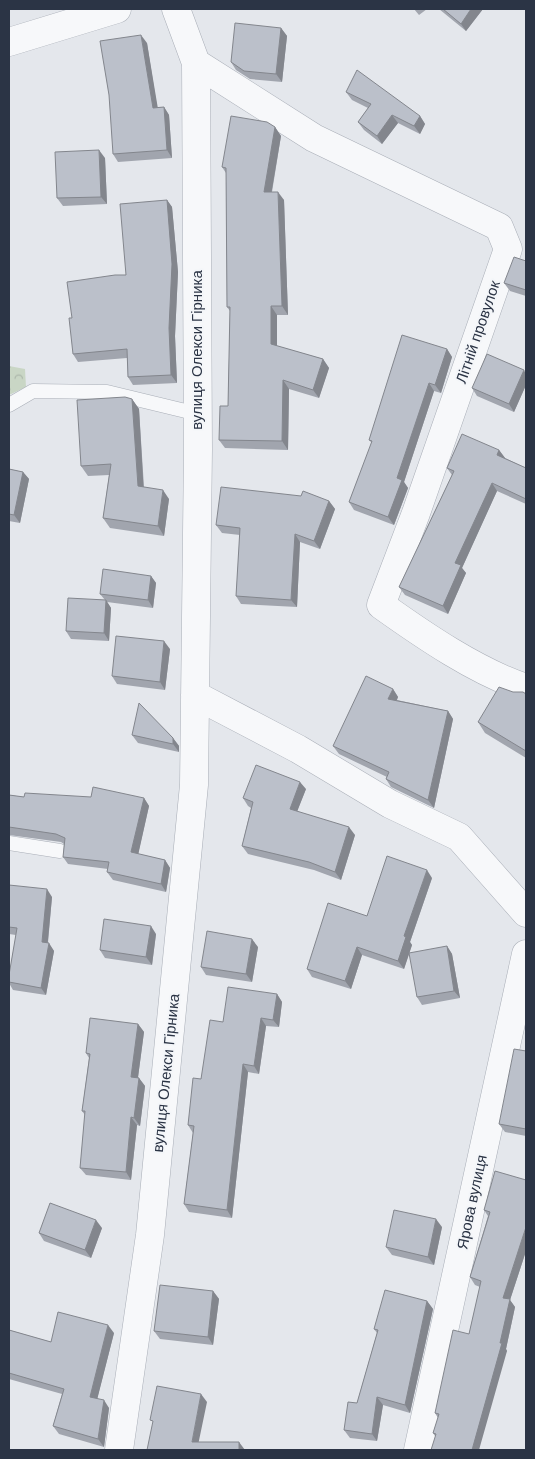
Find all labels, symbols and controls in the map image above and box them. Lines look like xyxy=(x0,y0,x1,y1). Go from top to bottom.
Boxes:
street label: вулиця Олекси Гірника xyxy=(187,270,207,430)
street label: Літній провулок xyxy=(451,278,505,386)
street label: вулиця Олекси Гірника xyxy=(148,992,184,1153)
street label: Ярова вулиця xyxy=(452,1153,492,1251)

